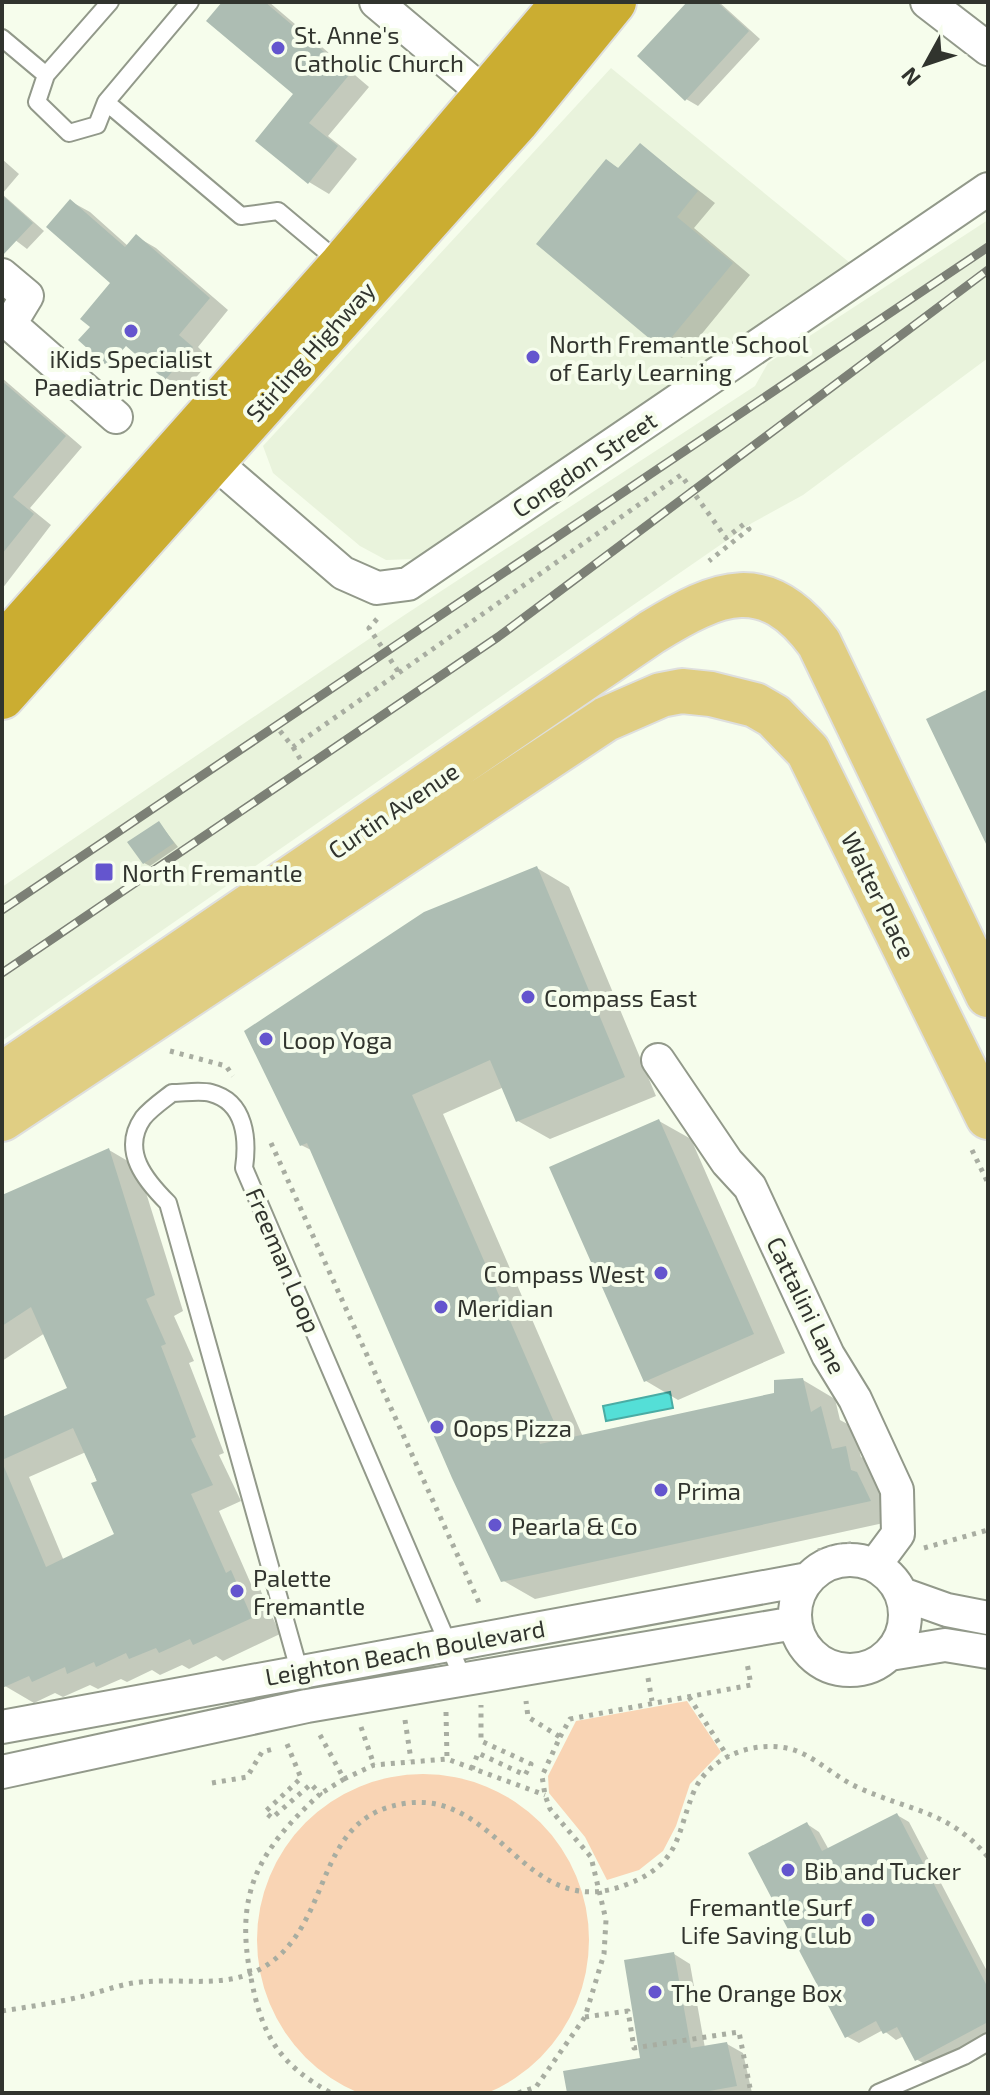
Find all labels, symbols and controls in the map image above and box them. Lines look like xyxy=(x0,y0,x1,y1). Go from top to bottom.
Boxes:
place label: St. Anne's Catholic Church xyxy=(294,20,464,77)
north arrow xyxy=(886,24,966,104)
marker: St. Anne's Catholic Church xyxy=(269,39,287,57)
text: N xyxy=(895,63,925,92)
street label: Stirling Highway xyxy=(239,275,381,427)
marker: iKids Specialist Paediatric Dentist xyxy=(122,322,140,340)
place label: North Fremantle School of Early Learning xyxy=(549,329,809,386)
place label: iKids Specialist Paediatric Dentist xyxy=(34,344,228,401)
marker: North Fremantle School of Early Learning xyxy=(524,348,542,366)
street label: Congdon Street xyxy=(506,405,662,523)
street label: Curtin Avenue xyxy=(322,756,464,864)
street label: Walter Place xyxy=(836,827,922,963)
place label: North Fremantle xyxy=(122,858,303,887)
marker: North Fremantle xyxy=(93,861,115,883)
place label: Compass East xyxy=(544,983,697,1012)
marker: Compass East xyxy=(519,988,537,1006)
place label: Loop Yoga xyxy=(282,1025,392,1054)
marker: Loop Yoga xyxy=(257,1030,275,1048)
street label: Freeman Loop xyxy=(240,1183,328,1337)
street label: Cattalini Lane xyxy=(761,1232,853,1378)
place label: Compass West xyxy=(484,1259,645,1288)
marker: Compass West xyxy=(652,1264,670,1282)
place label: Meridian xyxy=(457,1293,553,1322)
marker: Meridian xyxy=(432,1298,450,1316)
place label: Oops Pizza xyxy=(453,1413,572,1442)
marker: Oops Pizza xyxy=(428,1418,446,1436)
place label: Prima xyxy=(677,1476,741,1505)
marker: Prima xyxy=(652,1481,670,1499)
place label: Pearla & Co xyxy=(511,1511,638,1540)
marker: Pearla & Co xyxy=(486,1516,504,1534)
place label: Palette Fremantle xyxy=(253,1563,365,1620)
marker: Palette Fremantle xyxy=(228,1582,246,1600)
street label: Leighton Beach Boulevard xyxy=(263,1613,547,1691)
place label: Bib and Tucker xyxy=(804,1856,962,1885)
marker: Bib and Tucker xyxy=(779,1861,797,1879)
place label: Fremantle Surf Life Saving Club xyxy=(680,1892,853,1949)
marker: Fremantle Surf Life Saving Club xyxy=(859,1911,877,1929)
place label: The Orange Box xyxy=(671,1978,843,2007)
marker: The Orange Box xyxy=(646,1983,664,2001)

